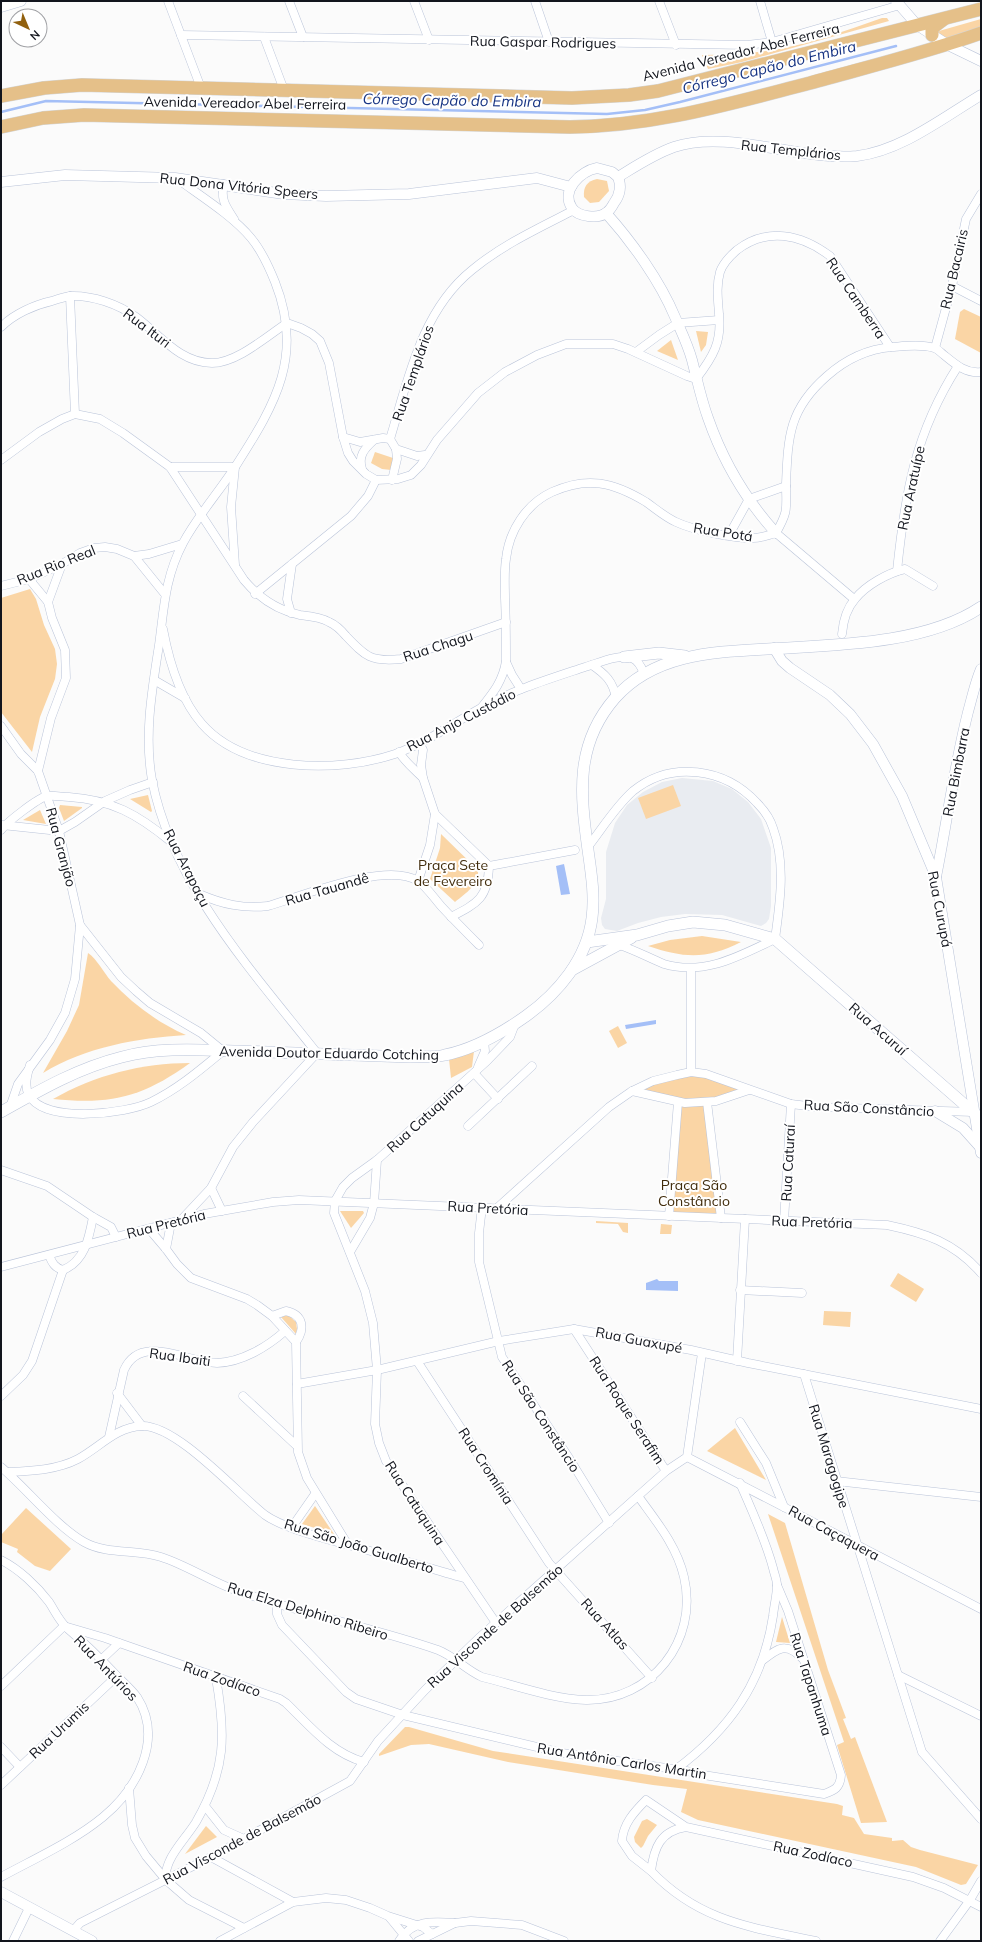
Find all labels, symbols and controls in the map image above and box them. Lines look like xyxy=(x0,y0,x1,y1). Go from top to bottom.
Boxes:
north arrow xyxy=(8,8,48,48)
street label: Avenida Vereador Abel Ferreira xyxy=(641,19,841,85)
text: N xyxy=(27,27,43,43)
street label: Rua Gaspar Rodrigues xyxy=(470,32,616,52)
water label: Córrego Capão do Embira xyxy=(680,36,858,98)
water label: Córrego Capão do Embira xyxy=(363,89,541,111)
street label: Avenida Vereador Abel Ferreira xyxy=(144,92,346,114)
street label: Rua Templários xyxy=(740,136,842,164)
street label: Rua Dona Vitória Speers xyxy=(159,169,319,203)
street label: Rua Bacairis xyxy=(936,227,972,311)
street label: Rua Camberra xyxy=(822,254,890,342)
street label: Rua Ituri xyxy=(120,304,174,352)
street label: Rua Templários xyxy=(388,322,438,423)
street label: Rua Aratuípe xyxy=(893,444,929,532)
street label: Rua Potá xyxy=(692,518,754,546)
street label: Rua Rio Real xyxy=(14,541,98,589)
street label: Rua Chagu xyxy=(401,626,475,666)
street label: Rua Anjo Custódio xyxy=(403,685,519,755)
street label: Rua Bimbarra xyxy=(939,726,973,818)
street label: Rua Granjão xyxy=(42,805,80,889)
street label: Rua Arapaçu xyxy=(160,826,214,910)
park label: Praça Sete de Fevereiro xyxy=(414,856,492,890)
street label: Rua Tauandê xyxy=(283,868,371,910)
street label: Rua Curupá xyxy=(924,869,956,949)
street label: Rua Acuruí xyxy=(845,999,911,1060)
street label: Avenida Doutor Eduardo Cotching xyxy=(219,1042,439,1064)
street label: Rua Catuquina xyxy=(383,1078,467,1156)
street label: Rua São Constâncio xyxy=(803,1096,935,1120)
street label: Rua Caturaí xyxy=(777,1123,799,1202)
park label: Praça São Constâncio xyxy=(658,1176,730,1210)
street label: Rua Pretória xyxy=(447,1197,529,1219)
street label: Rua Pretória xyxy=(125,1205,207,1243)
street label: Rua Pretória xyxy=(771,1212,853,1232)
street label: Rua Guaxupé xyxy=(594,1323,684,1357)
street label: Rua Ibaiti xyxy=(148,1344,212,1370)
street label: Rua Roque Serafim xyxy=(585,1353,669,1467)
street label: Rua São Constâncio xyxy=(498,1356,584,1476)
street label: Rua Maragogipe xyxy=(805,1402,853,1510)
street label: Rua Cromínia xyxy=(455,1424,517,1508)
street label: Rua Catuquina xyxy=(381,1457,449,1549)
street label: Rua Caçaquera xyxy=(785,1501,883,1565)
street label: Rua São João Gualberto xyxy=(282,1515,436,1577)
street label: Rua Visconde de Balsemão xyxy=(423,1560,567,1692)
street label: Rua Elza Delphino Ribeiro xyxy=(225,1578,391,1644)
street label: Rua Atlas xyxy=(577,1594,633,1654)
street label: Rua Tapanhuma xyxy=(786,1630,836,1738)
street label: Rua Antúrios xyxy=(70,1631,142,1705)
street label: Rua Zodíaco xyxy=(181,1657,263,1701)
street label: Rua Urumis xyxy=(25,1698,93,1762)
street label: Rua Antônio Carlos Martin xyxy=(536,1739,708,1783)
street label: Rua Visconde de Balsemão xyxy=(160,1790,324,1888)
street label: Rua Zodíaco xyxy=(772,1837,854,1871)

